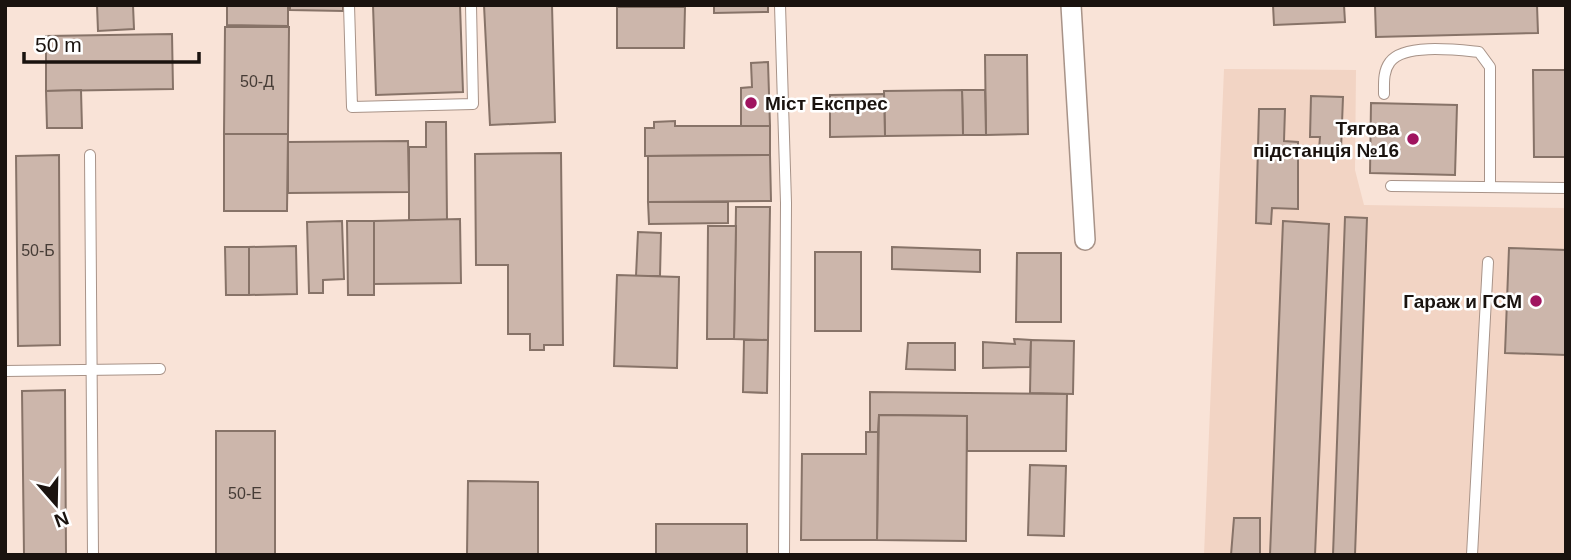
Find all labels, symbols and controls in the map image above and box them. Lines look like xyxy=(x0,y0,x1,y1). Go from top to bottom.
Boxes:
scale bar xyxy=(24,21,200,65)
text: 50 m xyxy=(35,33,82,56)
house number: 50-Д xyxy=(240,73,274,90)
place label: Міст Експрес xyxy=(765,93,888,114)
marker: Міст Експрес xyxy=(743,95,759,111)
place label: Тягова пiдстанцiя №16 xyxy=(1253,118,1399,161)
marker: Тягова пiдстанцiя №16 xyxy=(1405,131,1421,147)
house number: 50-Б xyxy=(21,242,55,259)
place label: Гараж и ГСМ xyxy=(1403,291,1522,312)
marker: Гараж и ГСМ xyxy=(1528,293,1544,309)
north arrow xyxy=(21,469,91,539)
house number: 50-Е xyxy=(228,485,262,502)
text: N xyxy=(52,507,72,532)

